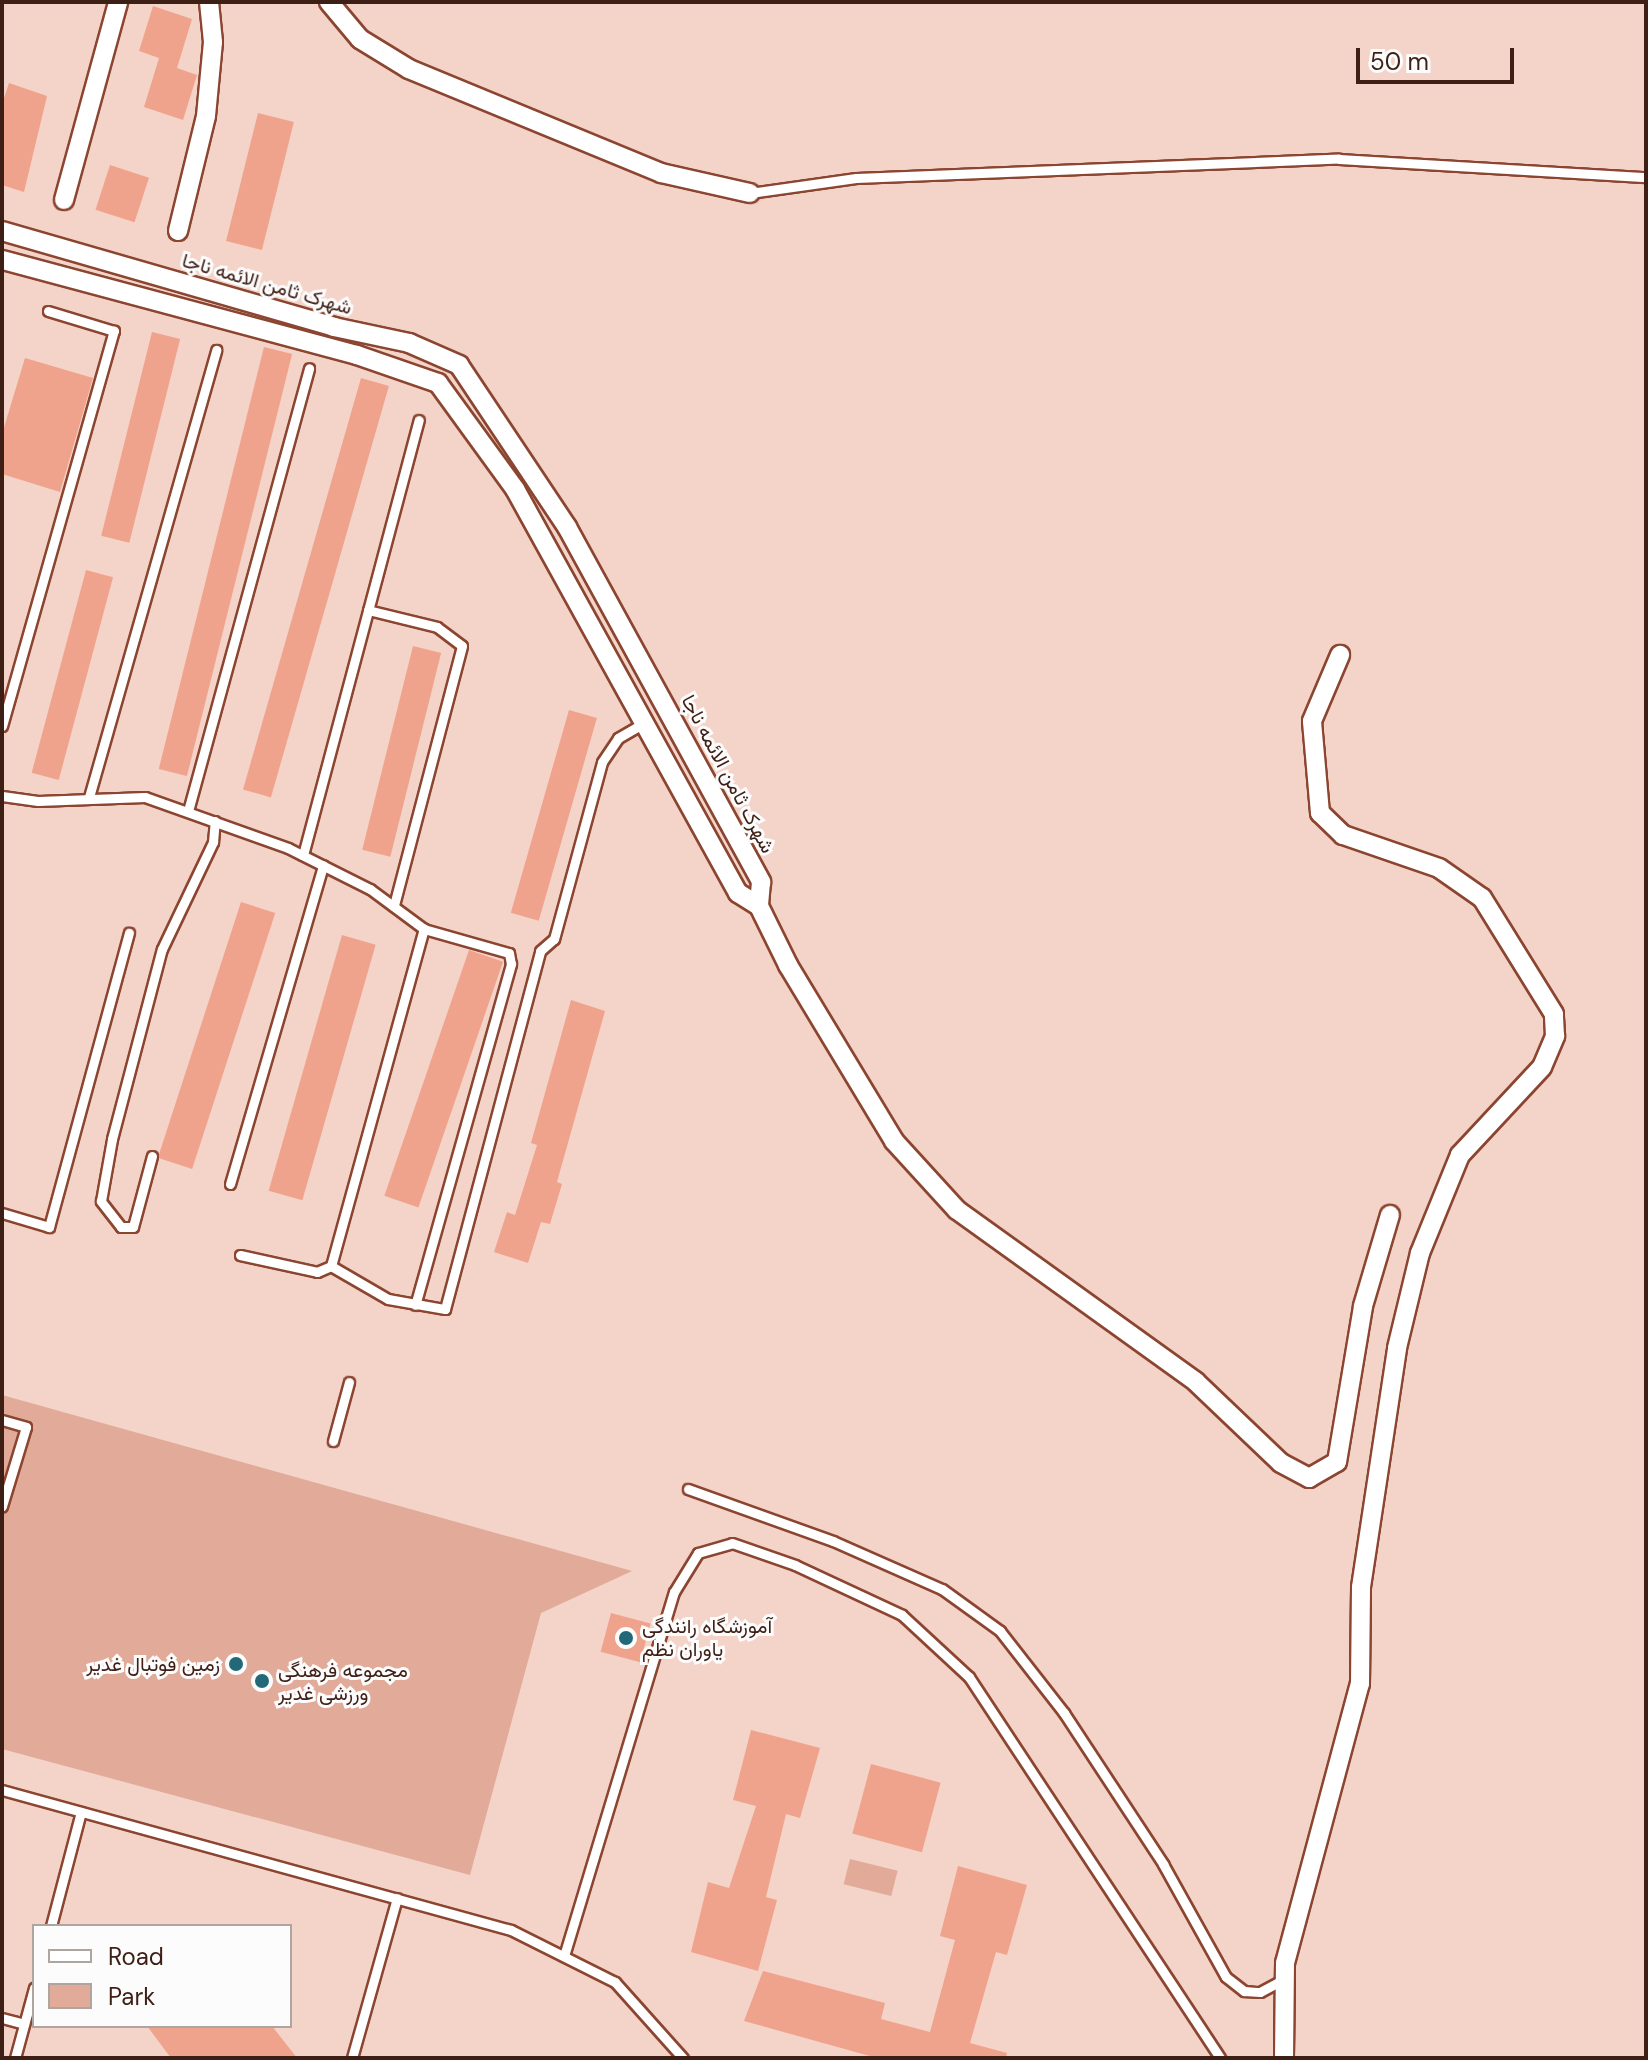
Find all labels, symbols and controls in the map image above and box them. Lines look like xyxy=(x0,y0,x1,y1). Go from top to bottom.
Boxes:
scale bar xyxy=(1360,32,1518,82)
text: 50 m xyxy=(1370,46,1429,77)
street label: شهرک ثامن الائمه ناجا xyxy=(179,248,355,320)
street label: شهرک ثامن الائمه ناجا xyxy=(676,691,780,857)
place label: آموزشگاه رانندگی یاوران نظم xyxy=(642,1614,772,1661)
marker: آموزشگاه رانندگی یاوران نظم xyxy=(617,1629,635,1647)
place label: زمین فوتبال غدیر xyxy=(86,1652,220,1676)
marker: زمین فوتبال غدیر xyxy=(227,1655,245,1673)
place label: مجموعه فرهنگی ورزشی غدیر xyxy=(278,1658,408,1705)
marker: مجموعه فرهنگی ورزشی غدیر xyxy=(253,1672,271,1690)
legend xyxy=(32,1924,292,2028)
text: Road xyxy=(108,1941,164,1972)
text: Park xyxy=(108,1981,155,2012)

